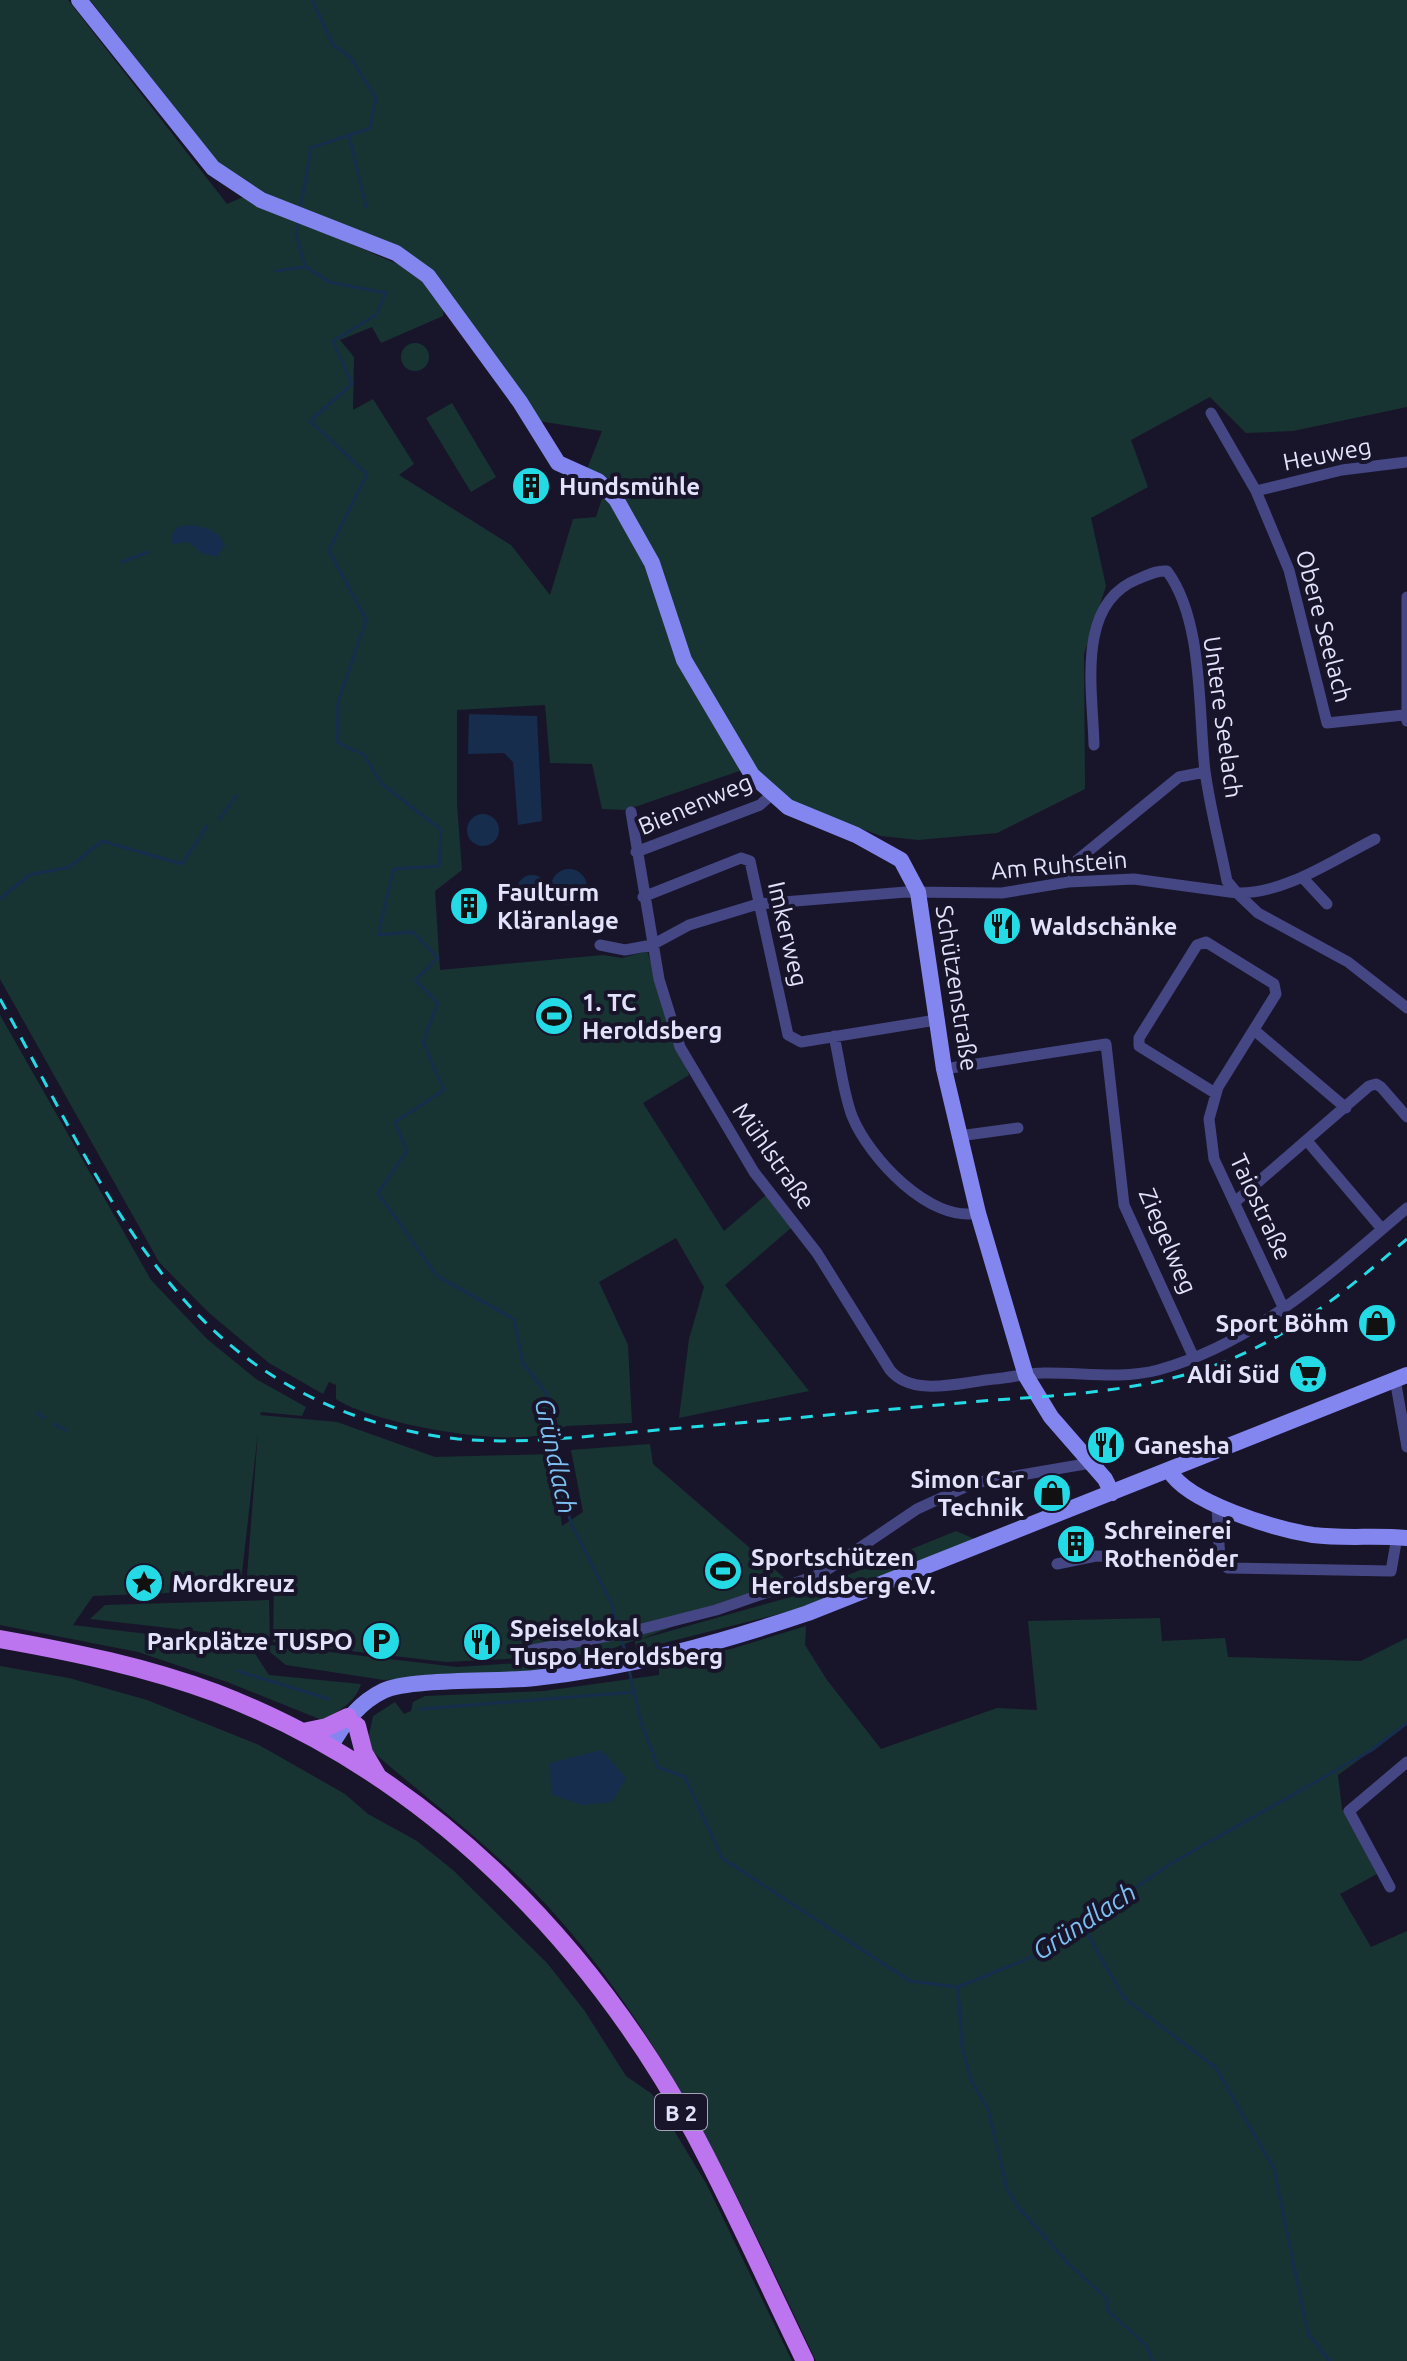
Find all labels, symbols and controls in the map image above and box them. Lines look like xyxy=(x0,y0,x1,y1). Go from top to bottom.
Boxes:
street label: Heuweg xyxy=(1281,432,1373,476)
building icon: Hundsmühle xyxy=(510,465,552,507)
place label: Hundsmühle xyxy=(559,473,700,500)
street label: Obere Seelach xyxy=(1291,547,1357,705)
street label: Untere Seelach xyxy=(1198,634,1248,800)
street label: Bienenweg xyxy=(634,768,756,840)
street label: Am Ruhstein xyxy=(990,846,1128,884)
place label: Faulturm Kläranlage xyxy=(497,879,619,934)
street label: Imkerweg xyxy=(763,879,813,989)
building icon: Faulturm Kläranlage xyxy=(448,885,490,927)
street label: Schützenstraße xyxy=(931,903,983,1073)
restaurant icon: Waldschänke xyxy=(981,905,1023,947)
place label: Waldschänke xyxy=(1030,913,1177,940)
place label: 1. TC Heroldsberg xyxy=(582,989,722,1044)
sports icon: 1. TC Heroldsberg xyxy=(533,995,575,1037)
street label: Mühlstraße xyxy=(728,1098,820,1214)
street label: Taiostraße xyxy=(1225,1150,1297,1264)
street label: Ziegelweg xyxy=(1134,1184,1202,1298)
shop icon: Sport Böhm xyxy=(1356,1302,1398,1344)
place label: Sport Böhm xyxy=(1216,1310,1349,1337)
supermarket icon: Aldi Süd xyxy=(1287,1353,1329,1395)
place label: Aldi Süd xyxy=(1187,1361,1280,1388)
water label: Gründlach xyxy=(530,1396,582,1516)
restaurant icon: Ganesha xyxy=(1085,1424,1127,1466)
place label: Ganesha xyxy=(1134,1432,1230,1459)
place label: Simon Car Technik xyxy=(910,1466,1025,1521)
shop icon: Simon Car Technik xyxy=(1031,1472,1073,1514)
place label: Schreinerei Rothenöder xyxy=(1104,1517,1239,1572)
building icon: Schreinerei Rothenöder xyxy=(1055,1523,1097,1565)
place label: Sportschützen Heroldsberg e.V. xyxy=(751,1544,936,1599)
sports icon: Sportschützen Heroldsberg e.V. xyxy=(702,1550,744,1592)
place icon: Mordkreuz xyxy=(123,1562,165,1604)
place label: Mordkreuz xyxy=(172,1570,295,1597)
place label: Speiselokal Tuspo Heroldsberg xyxy=(510,1615,723,1670)
parking icon: Parkplätze TUSPO xyxy=(360,1620,402,1662)
restaurant icon: Speiselokal Tuspo Heroldsberg xyxy=(461,1621,503,1663)
place label: Parkplätze TUSPO xyxy=(147,1628,353,1655)
water label: Gründlach xyxy=(1027,1877,1141,1965)
road number: B 2 xyxy=(655,2094,707,2130)

